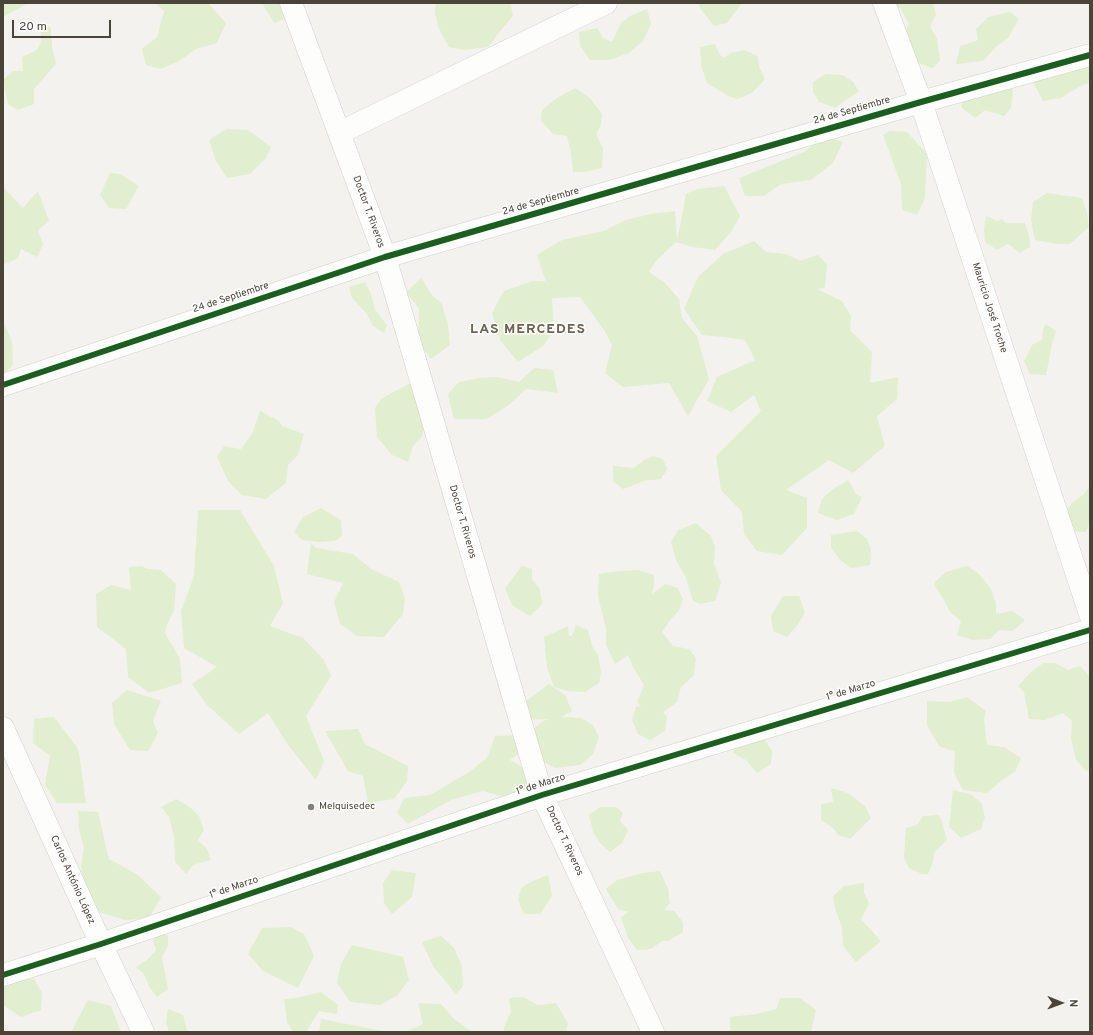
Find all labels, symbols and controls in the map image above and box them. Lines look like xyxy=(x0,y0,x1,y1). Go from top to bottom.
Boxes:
scale bar xyxy=(14,12,113,38)
text: 20 m xyxy=(19,19,47,35)
street label: 24 de Septiembre xyxy=(812,94,892,128)
street label: Doctor T. Riveros xyxy=(349,174,387,250)
street label: 24 de Septiembre xyxy=(501,185,581,219)
street label: Mauricio José Troche xyxy=(969,261,1009,355)
street label: 24 de Septiembre xyxy=(191,280,271,316)
district label: LAS MERCEDES xyxy=(470,322,586,338)
street label: Doctor T. Riveros xyxy=(446,484,478,560)
street label: 1° de Marzo xyxy=(825,678,877,704)
street label: 1° de Marzo xyxy=(515,771,567,799)
place label: Melquisedec xyxy=(319,801,375,813)
marker: Melquisedec xyxy=(306,802,316,812)
street label: Doctor T. Riveros xyxy=(543,804,585,878)
street label: Carlos António López xyxy=(47,834,97,926)
street label: 1° de Marzo xyxy=(208,874,260,902)
north arrow xyxy=(1041,983,1081,1023)
text: N xyxy=(1066,999,1080,1007)

